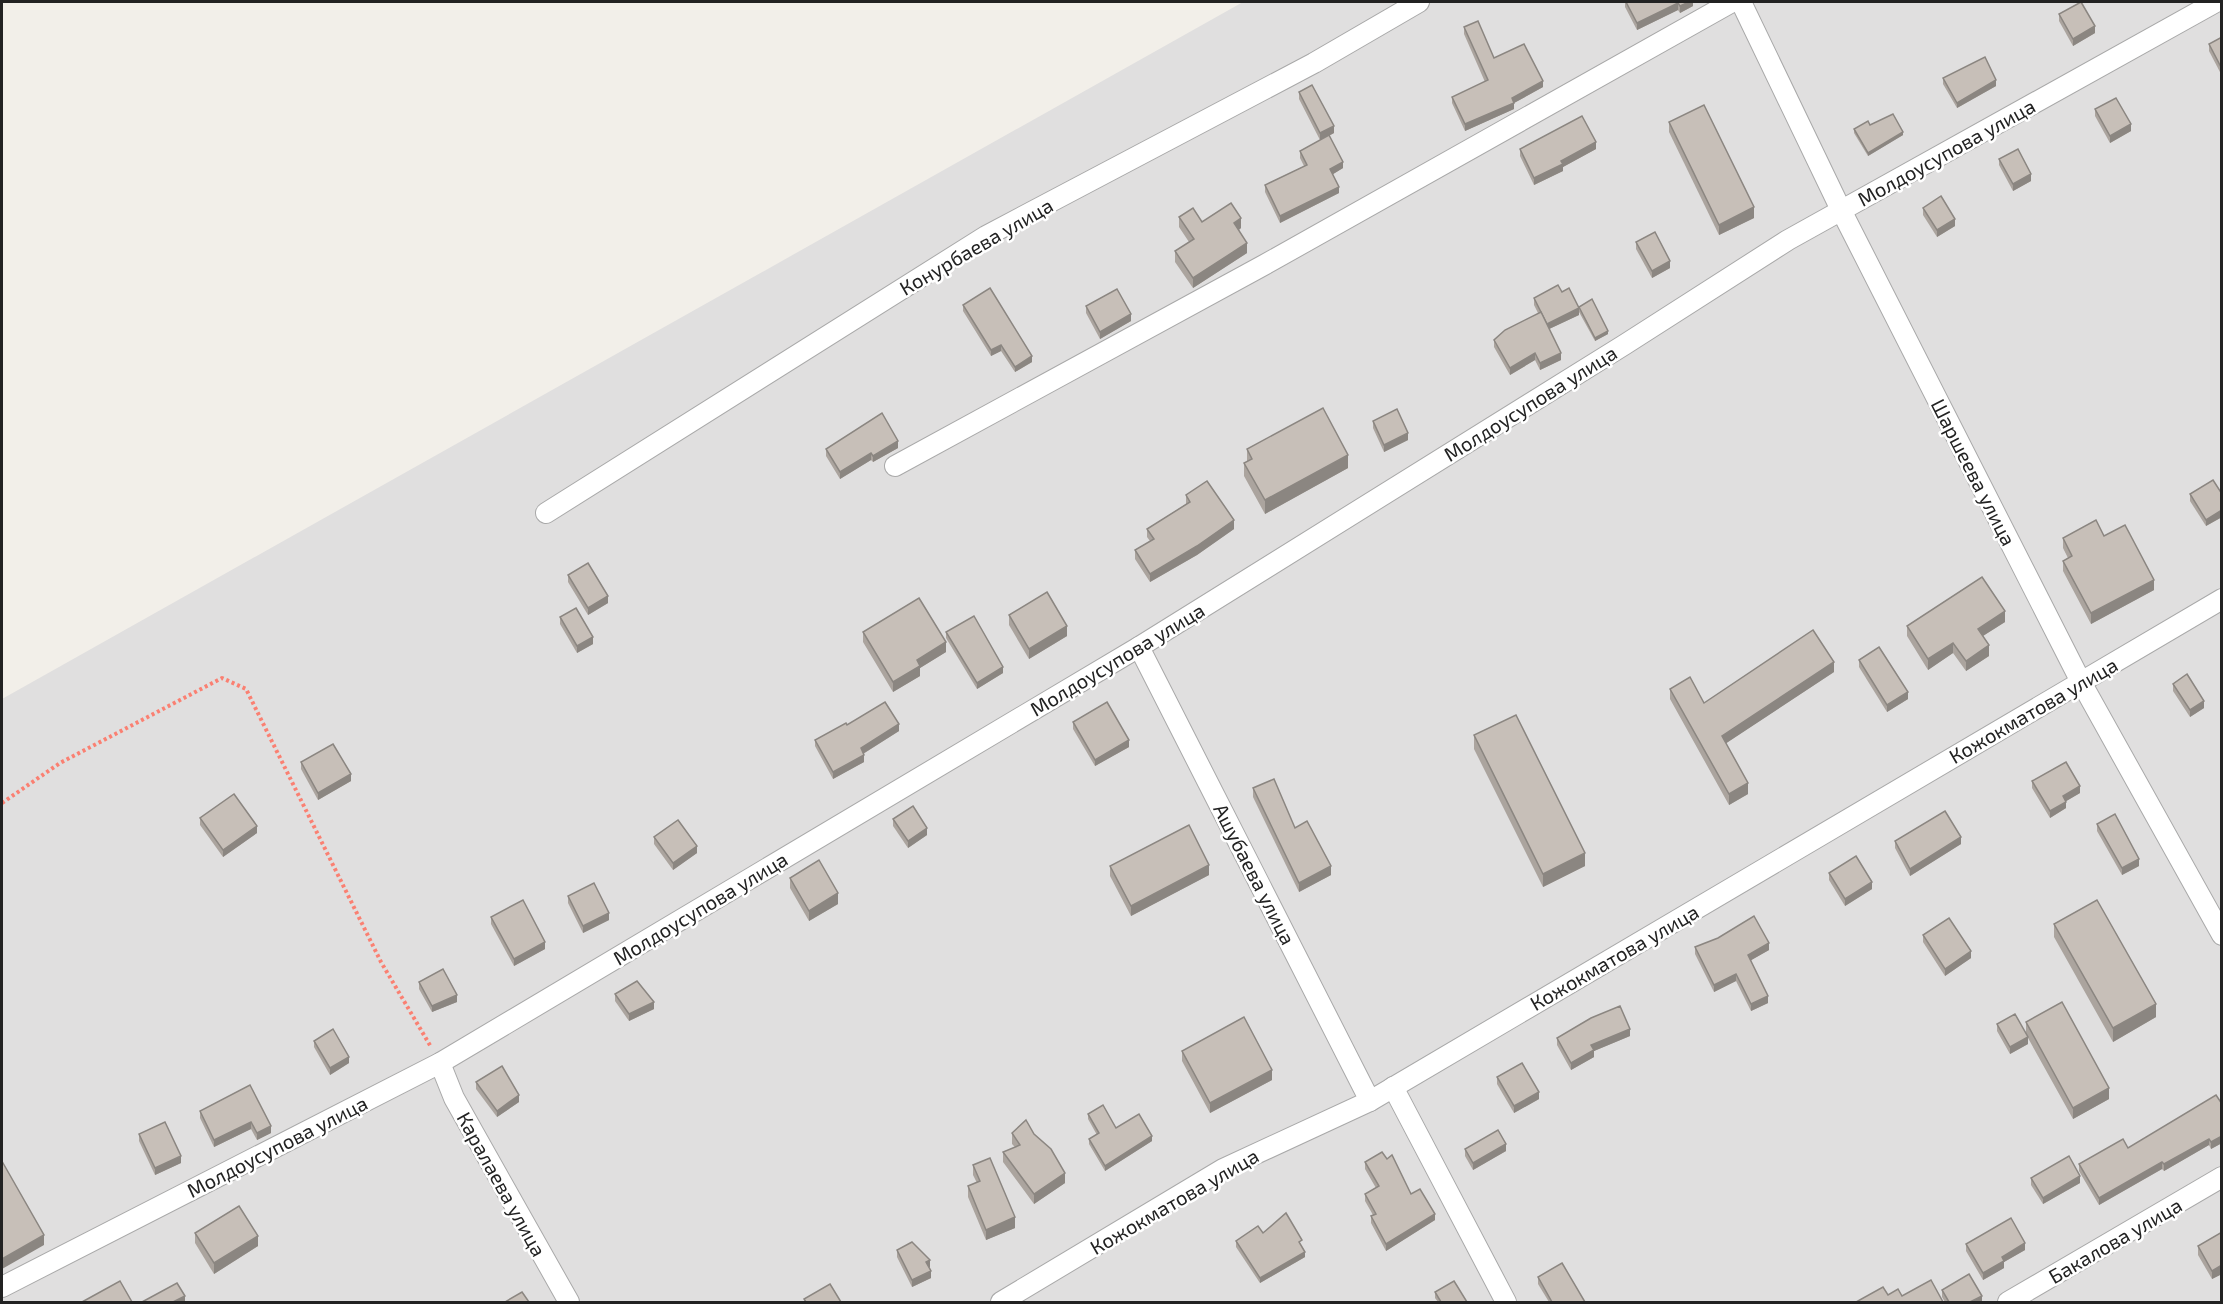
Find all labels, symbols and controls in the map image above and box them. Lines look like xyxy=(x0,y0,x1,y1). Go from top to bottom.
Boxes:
street label: Молдоусупова улица xyxy=(1853,93,2039,212)
street label: Конурбаева улица xyxy=(895,192,1057,301)
street label: Молдоусупова улица xyxy=(1439,340,1621,467)
street label: Шаршеева улица xyxy=(1926,395,2021,550)
street label: Молдоусупова улица xyxy=(1025,597,1209,721)
street label: Кожокматова улица xyxy=(1944,652,2122,769)
street label: Ашубаева улица xyxy=(1208,800,1301,949)
street label: Молдоусупова улица xyxy=(608,846,792,970)
street label: Кожокматова улица xyxy=(1525,899,1703,1016)
street label: Молдоусупова улица xyxy=(183,1090,372,1203)
street label: Каралаева улица xyxy=(452,1108,552,1261)
street label: Кожокматова улица xyxy=(1085,1143,1263,1260)
street label: Бакалова улица xyxy=(2044,1192,2186,1289)

